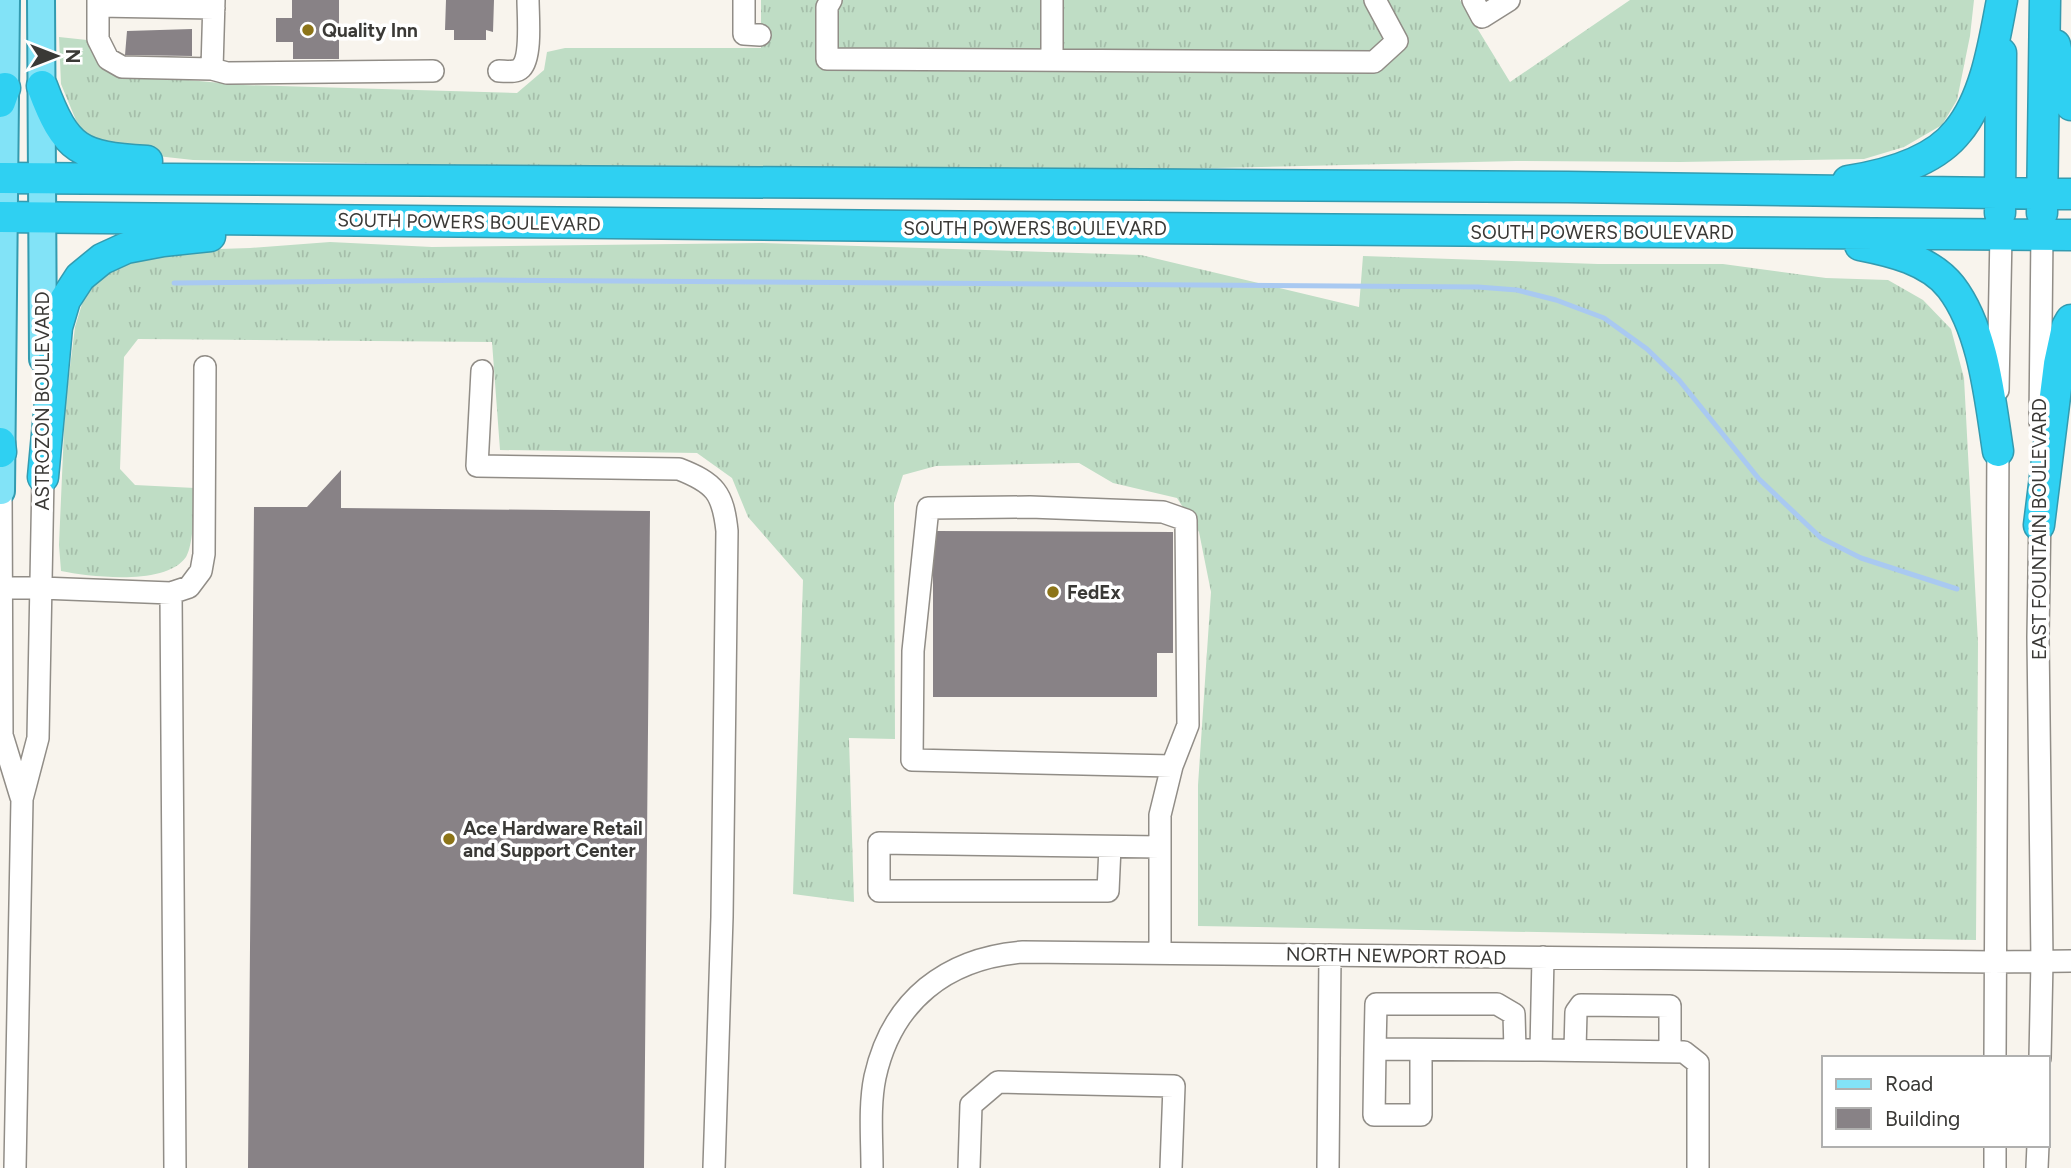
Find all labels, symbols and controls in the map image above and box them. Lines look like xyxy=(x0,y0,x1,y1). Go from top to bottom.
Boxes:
place label: Quality Inn xyxy=(322,19,418,42)
north arrow xyxy=(21,21,91,91)
marker: Quality Inn xyxy=(300,22,316,38)
text: N xyxy=(61,49,84,63)
street label: SOUTH POWERS BOULEVARD xyxy=(337,208,601,236)
street label: SOUTH POWERS BOULEVARD xyxy=(903,217,1167,240)
street label: SOUTH POWERS BOULEVARD xyxy=(1470,221,1734,244)
street label: ASTROZON BOULEVARD xyxy=(31,291,54,511)
street label: EAST FOUNTAIN BOULEVARD xyxy=(2028,398,2051,660)
place label: FedEx xyxy=(1067,581,1121,604)
marker: FedEx xyxy=(1045,584,1061,600)
place label: Ace Hardware Retail and Support Center xyxy=(463,817,643,862)
marker: Ace Hardware Retail and Support Center xyxy=(441,831,457,847)
street label: NORTH NEWPORT ROAD xyxy=(1286,943,1506,969)
legend xyxy=(1822,1056,2050,1147)
text: Road xyxy=(1885,1071,1933,1096)
text: Building xyxy=(1885,1106,1960,1131)

